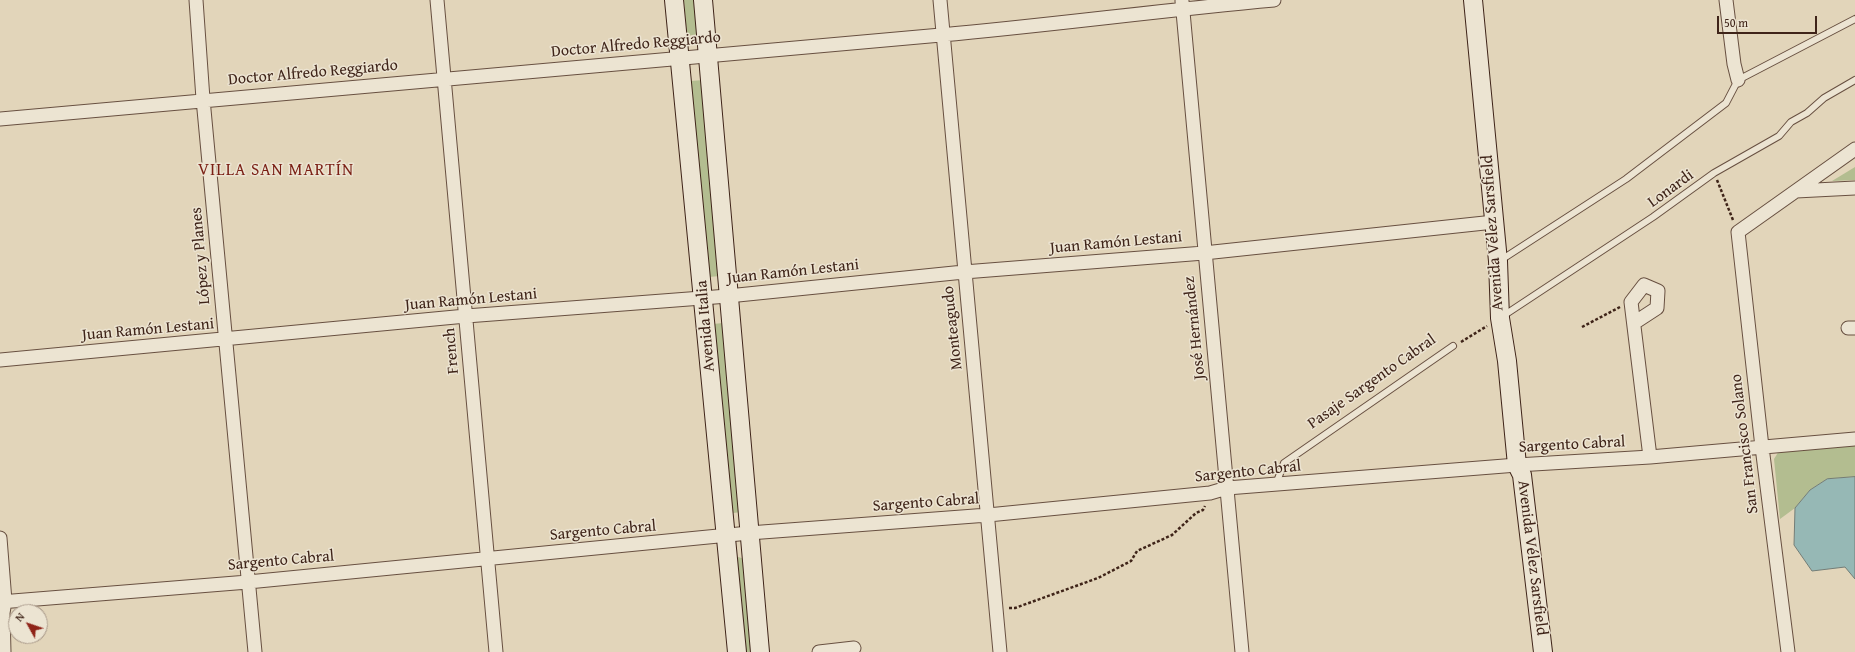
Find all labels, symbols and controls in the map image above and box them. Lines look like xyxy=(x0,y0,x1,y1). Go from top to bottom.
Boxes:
scale bar xyxy=(1719,8,1819,34)
text: 50 m xyxy=(1724,14,1748,31)
street label: Doctor Alfredo Reggiardo xyxy=(550,28,722,62)
street label: Doctor Alfredo Reggiardo xyxy=(227,56,399,90)
street label: Avenida Vélez Sarsfield xyxy=(1478,154,1508,312)
district label: VILLA SAN MARTÍN xyxy=(198,161,354,181)
street label: Lonardi xyxy=(1644,166,1698,212)
street label: López y Planes xyxy=(187,207,215,305)
street label: Juan Ramón Lestani xyxy=(1049,228,1183,258)
street label: Juan Ramón Lestani xyxy=(726,256,860,288)
street label: José Hernández xyxy=(1180,275,1210,381)
street label: Avenida Italia xyxy=(692,279,720,373)
street label: Juan Ramón Lestani xyxy=(404,285,538,315)
street label: Monteagudo xyxy=(939,285,967,371)
street label: Juan Ramón Lestani xyxy=(81,315,215,345)
street label: French xyxy=(440,327,464,375)
street label: Pasaje Sargento Cabral xyxy=(1304,330,1440,434)
street label: San Francisco Solano xyxy=(1727,373,1763,515)
street label: Sargento Cabral xyxy=(1518,433,1626,457)
street label: Sargento Cabral xyxy=(1194,457,1302,487)
street label: Avenida Vélez Sarsfield xyxy=(1513,479,1551,637)
street label: Sargento Cabral xyxy=(872,490,980,516)
street label: Sargento Cabral xyxy=(549,517,657,545)
street label: Sargento Cabral xyxy=(227,547,335,575)
north arrow xyxy=(8,604,48,644)
text: N xyxy=(11,609,28,625)

